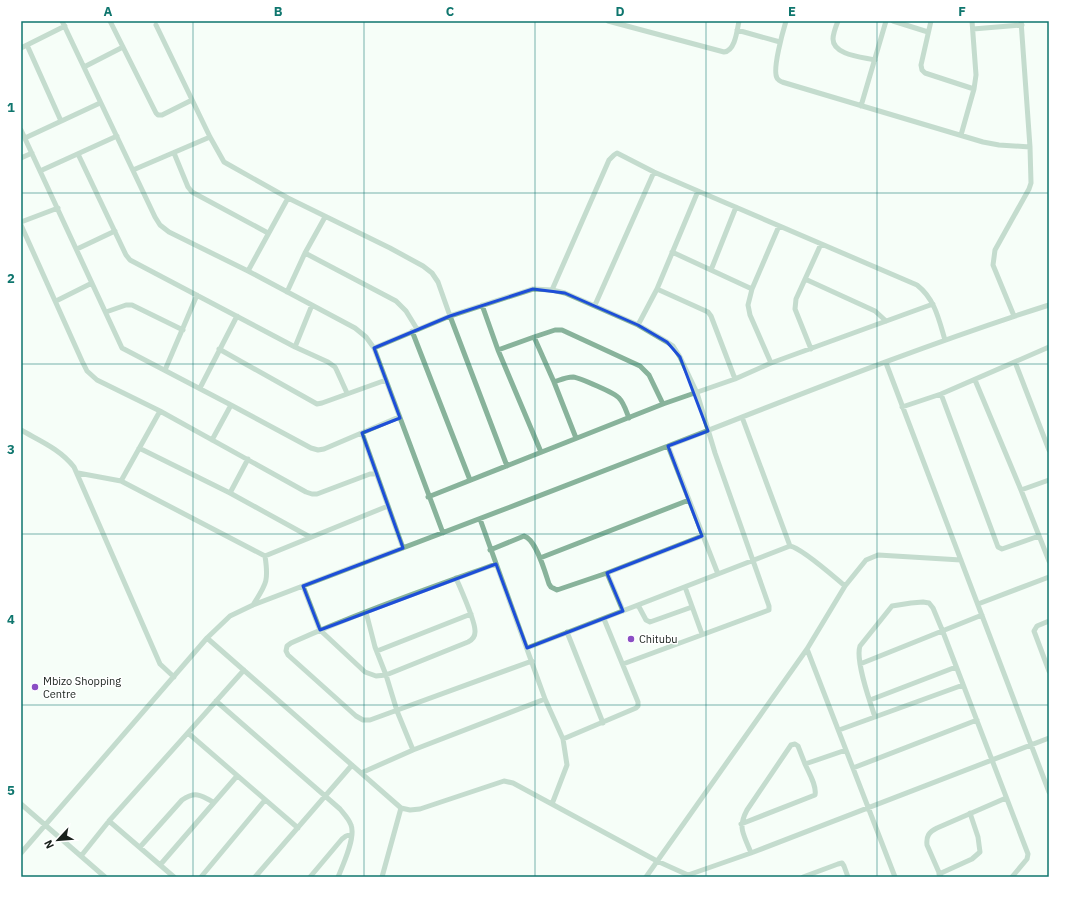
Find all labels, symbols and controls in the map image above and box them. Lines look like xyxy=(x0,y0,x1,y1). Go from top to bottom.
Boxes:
text: A xyxy=(104,3,113,20)
text: B xyxy=(274,3,283,20)
text: C xyxy=(446,3,455,20)
text: D xyxy=(615,3,625,20)
text: E xyxy=(788,3,796,20)
text: F xyxy=(958,3,966,20)
text: 1 xyxy=(7,99,15,116)
text: 2 xyxy=(7,270,15,287)
text: 3 xyxy=(7,441,15,458)
text: 4 xyxy=(7,611,15,628)
place label: Chitubu xyxy=(639,632,678,646)
marker: Chitubu xyxy=(626,634,636,644)
place label: Mbizo Shopping Centre xyxy=(43,674,121,701)
marker: Mbizo Shopping Centre xyxy=(30,682,40,692)
text: 5 xyxy=(7,782,15,799)
north arrow xyxy=(38,820,78,860)
text: N xyxy=(41,838,57,851)

